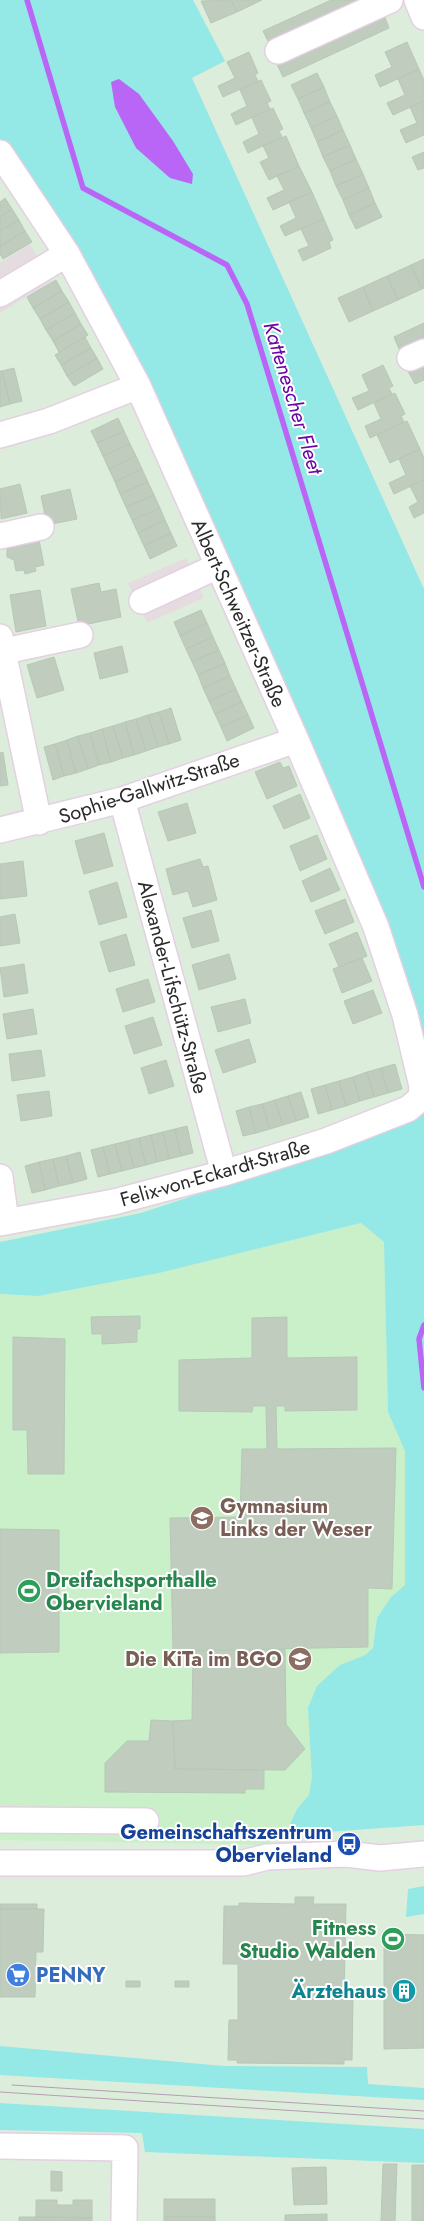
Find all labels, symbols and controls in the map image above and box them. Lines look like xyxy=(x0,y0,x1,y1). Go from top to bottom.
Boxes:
water label: Kattenescher Fleet xyxy=(256,318,331,479)
street label: Albert-Schweitzer-Straße xyxy=(184,514,293,712)
street label: Sophie-Gallwitz-Straße xyxy=(55,746,243,831)
street label: Alexander-Lifschütz-Straße xyxy=(130,877,215,1097)
street label: Felix-von-Eckardt-Straße xyxy=(117,1132,313,1214)
place label: Gymnasium Links der Weser xyxy=(220,1492,373,1544)
school or university icon: Gymnasium Links der Weser xyxy=(189,1505,215,1531)
place label: Dreifachsporthalle Obervieland xyxy=(46,1566,217,1618)
sports icon: Dreifachsporthalle Obervieland xyxy=(16,1578,42,1604)
place label: Die KiTa im BGO xyxy=(125,1645,282,1674)
school or university icon: Die KiTa im BGO xyxy=(287,1646,313,1672)
place label: Gemeinschaftszentrum Obervieland xyxy=(120,1818,332,1870)
bus stop icon: Gemeinschaftszentrum Obervieland xyxy=(336,1831,362,1857)
place label: Fitness Studio Walden xyxy=(239,1914,376,1966)
sports icon: Fitness Studio Walden xyxy=(380,1926,406,1952)
place label: PENNY xyxy=(36,1961,106,1990)
supermarket icon: PENNY xyxy=(5,1962,31,1988)
place label: Ärztehaus xyxy=(290,1977,386,2006)
building icon: Ärztehaus xyxy=(391,1978,417,2004)

